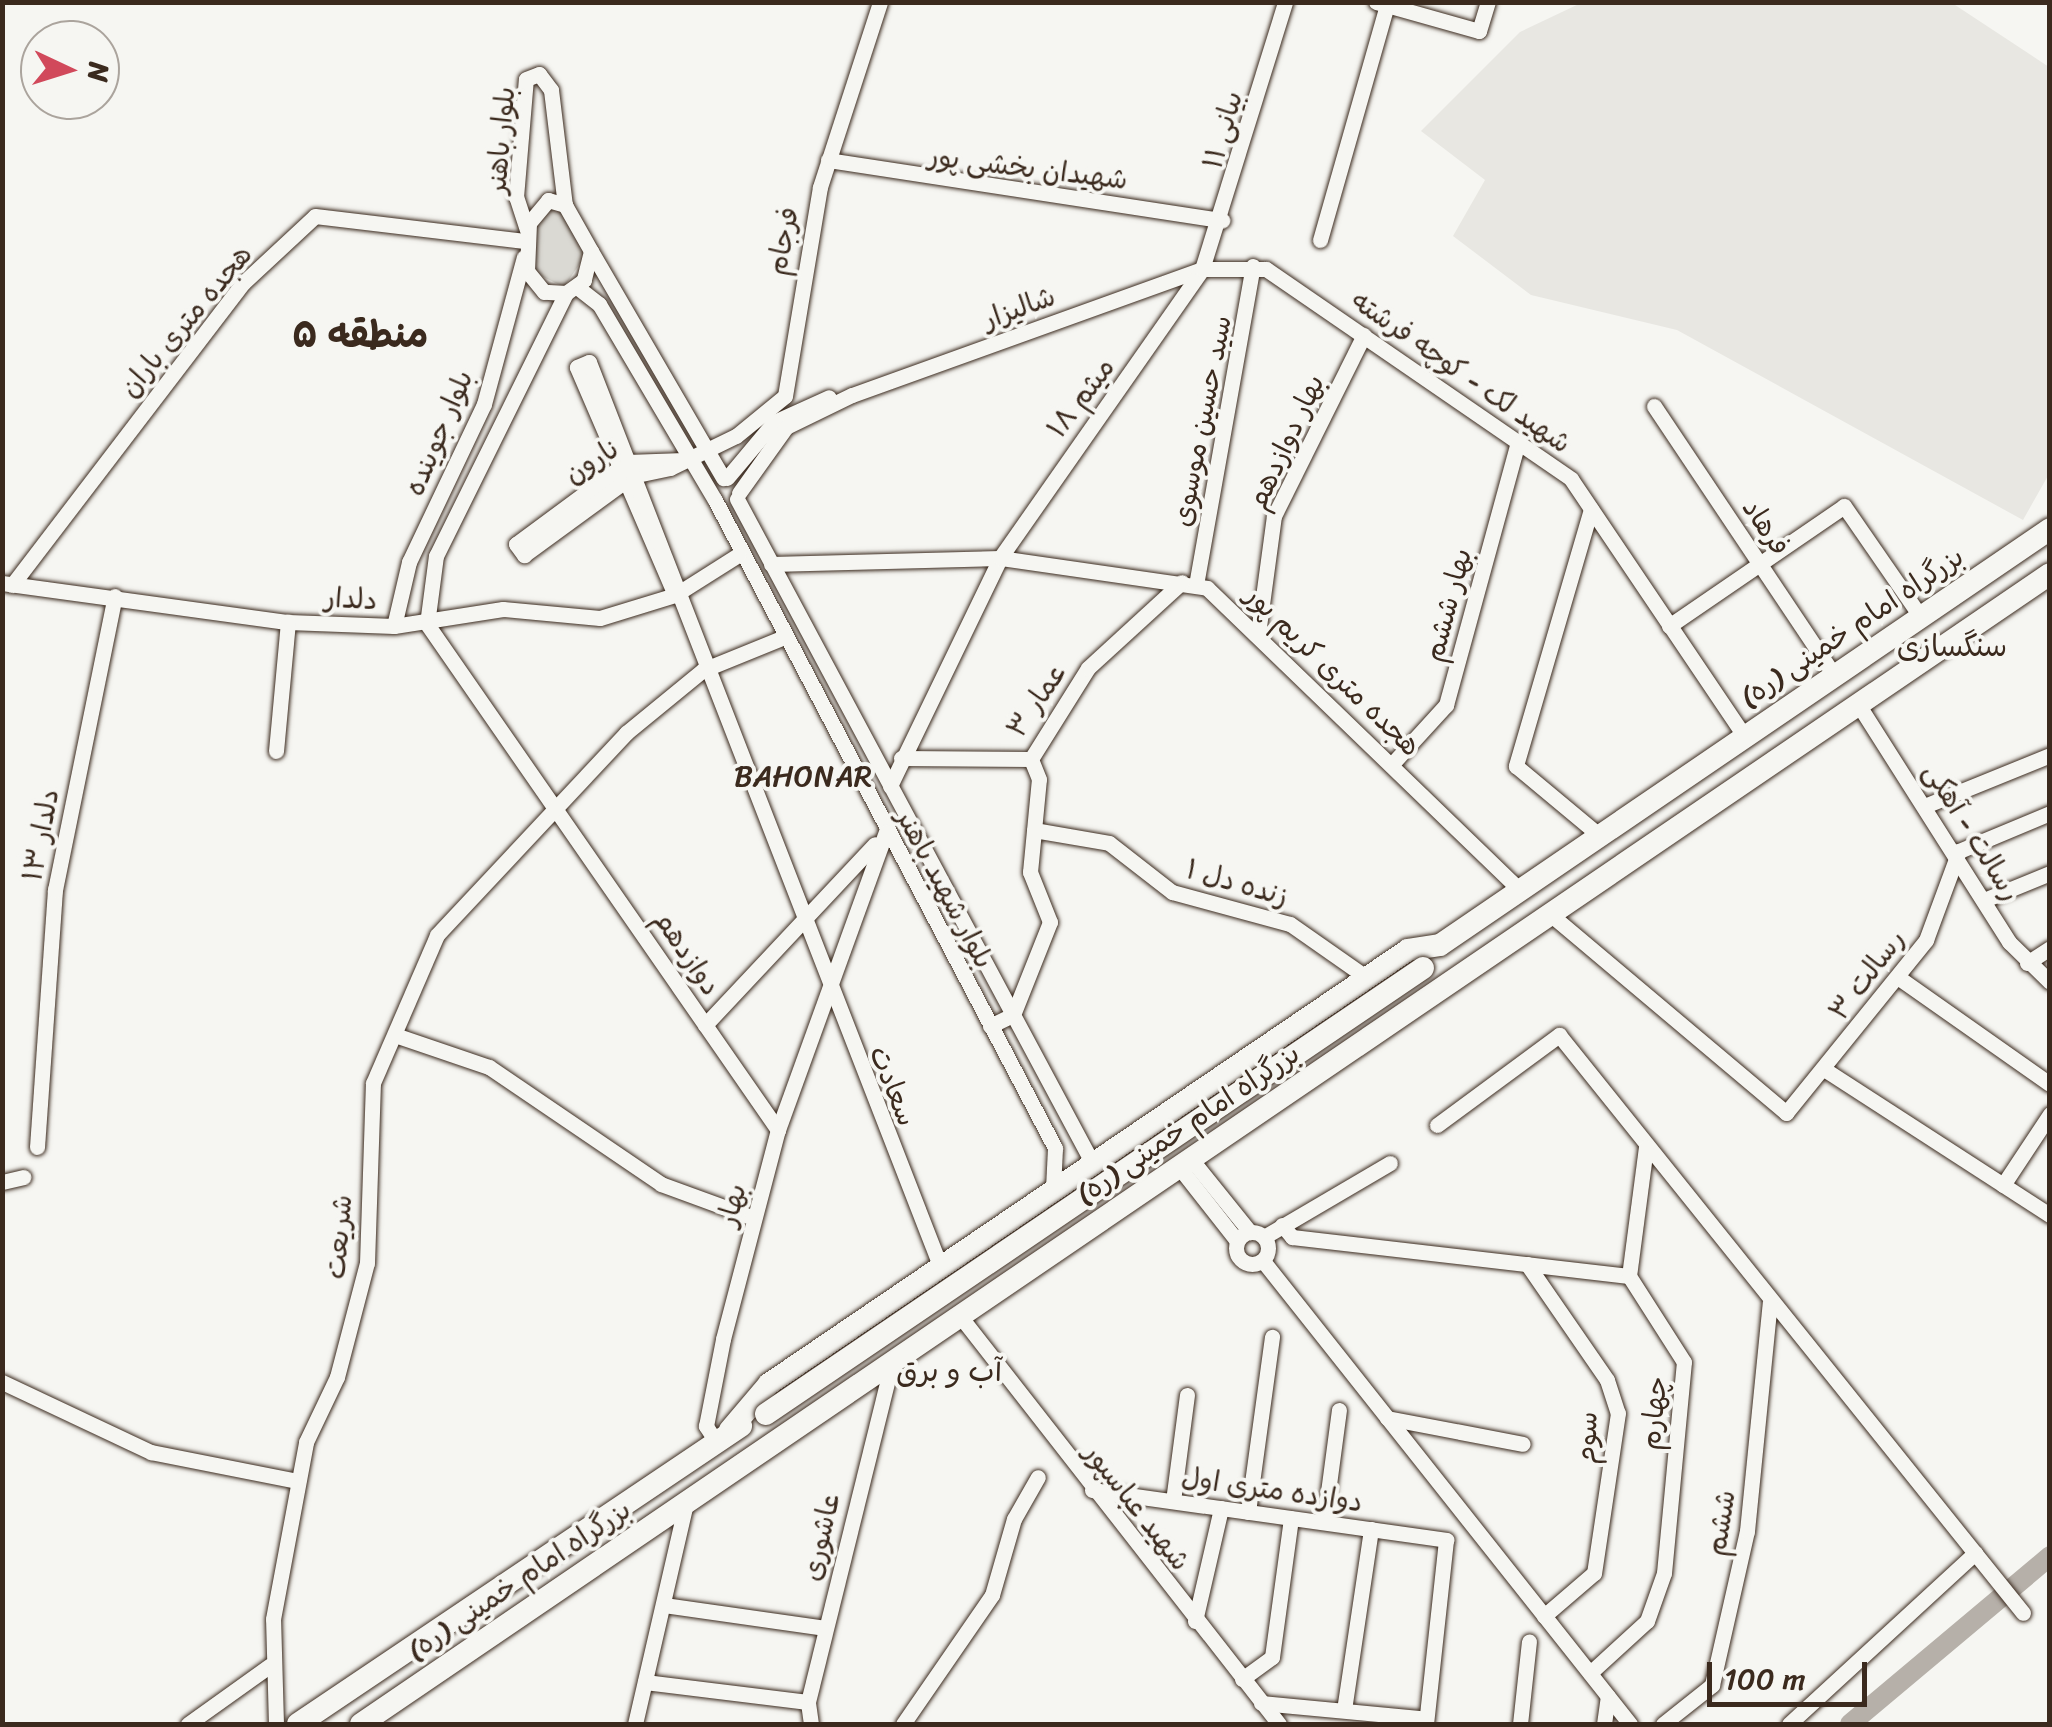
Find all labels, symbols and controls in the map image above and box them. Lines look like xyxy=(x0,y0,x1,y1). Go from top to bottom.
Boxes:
north arrow xyxy=(20,20,120,120)
text: N xyxy=(73,61,124,83)
street label: بلوار باهنر xyxy=(480,85,522,195)
street label: بیانی ۱۱ xyxy=(1196,87,1250,173)
street label: شهیدان بخشی پور xyxy=(927,139,1129,197)
street label: فرجام xyxy=(760,204,806,278)
street label: هجده متری باران xyxy=(113,238,259,404)
street label: شالیزار xyxy=(978,279,1060,337)
street label: شهید لک - کوچه فرشته xyxy=(1345,284,1577,460)
district label: منطقه ۵ xyxy=(292,312,428,358)
street label: سید حسین موسوی xyxy=(1165,313,1239,529)
street label: میثم ۱۸ xyxy=(1040,351,1122,445)
street label: بلوار جوینده xyxy=(398,365,480,501)
street label: بهار دوازدهم xyxy=(1240,369,1332,515)
street label: نارون xyxy=(558,431,626,491)
street label: فرهاد xyxy=(1735,492,1797,562)
street label: بزرگراه امام خمینی (ره) xyxy=(1734,540,1970,714)
street label: بهار ششم xyxy=(1417,545,1479,665)
street label: هجده متری کریم پور xyxy=(1238,579,1428,763)
street label: دلدار xyxy=(324,581,378,617)
district label: سنگسازی xyxy=(1897,628,2007,664)
street label: عمار ۳ xyxy=(1000,656,1074,744)
street label: رسالت - آهکی xyxy=(1916,756,2028,908)
district label: BAHONAR xyxy=(725,758,881,794)
street label: دلدار ۱۳ xyxy=(16,786,66,884)
street label: بلوار شهید باهنر xyxy=(889,804,1001,974)
street label: زنده دل ۱ xyxy=(1182,852,1292,914)
street label: دوازدهم xyxy=(646,904,728,1002)
street label: رسالت ۳ xyxy=(1822,923,1912,1027)
street label: بزرگراه امام خمینی (ره) xyxy=(1070,1037,1306,1211)
street label: سعادت xyxy=(862,1041,924,1131)
street label: بهار xyxy=(710,1180,754,1230)
street label: شریعت xyxy=(319,1193,359,1281)
district label: آب و برق xyxy=(896,1353,1002,1389)
street label: چهارم xyxy=(1633,1375,1675,1451)
street label: سوم xyxy=(1569,1411,1605,1465)
street label: شهید عباسپور xyxy=(1077,1437,1197,1577)
street label: دوازده متری اول xyxy=(1179,1461,1365,1519)
street label: ششم xyxy=(1699,1488,1743,1558)
street label: عاشوری xyxy=(795,1490,847,1584)
street label: بزرگراه امام خمینی (ره) xyxy=(401,1493,637,1667)
scale bar xyxy=(1712,1642,1872,1704)
text: 100 m xyxy=(1724,1652,1806,1706)

